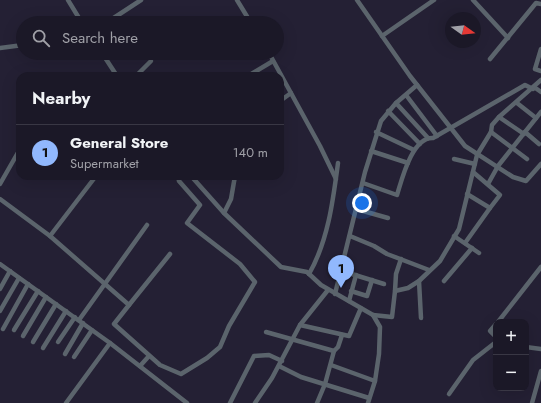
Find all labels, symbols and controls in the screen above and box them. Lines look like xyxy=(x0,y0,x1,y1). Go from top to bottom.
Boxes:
north arrow xyxy=(445,12,481,48)
search box xyxy=(16,16,284,60)
icon: search xyxy=(30,27,52,49)
text: Search here xyxy=(62,27,138,49)
text: Nearby xyxy=(32,86,90,110)
text: General Store xyxy=(70,132,168,154)
text: 1 xyxy=(42,143,48,162)
text: 140 m xyxy=(233,143,268,162)
text: Supermarket xyxy=(70,154,139,173)
your location xyxy=(352,193,372,213)
pin: 1 xyxy=(328,255,354,288)
map controls xyxy=(493,319,529,391)
button: + xyxy=(493,319,529,355)
button: − xyxy=(493,355,529,391)

